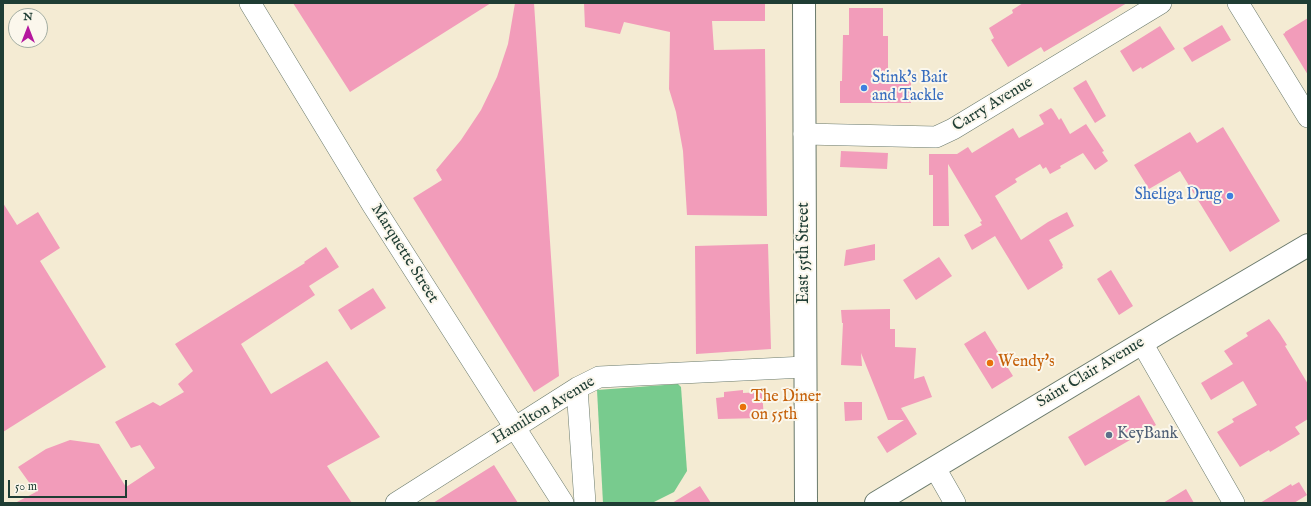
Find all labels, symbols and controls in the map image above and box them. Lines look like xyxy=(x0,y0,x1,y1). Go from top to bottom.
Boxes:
north arrow xyxy=(8,8,48,48)
text: N xyxy=(23,10,33,24)
place label: Stink's Bait and Tackle xyxy=(872,69,948,107)
street label: Carry Avenue xyxy=(949,74,1037,136)
marker: Stink's Bait and Tackle xyxy=(859,83,869,93)
place label: Sheliga Drug xyxy=(1135,186,1222,206)
marker: Sheliga Drug xyxy=(1225,191,1235,201)
street label: Marquette Street xyxy=(366,201,442,307)
street label: East 55th Street xyxy=(795,202,815,304)
street label: Saint Clair Avenue xyxy=(1034,333,1148,413)
place label: Wendy's xyxy=(998,353,1055,373)
marker: Wendy's xyxy=(985,358,995,368)
street label: Hamilton Avenue xyxy=(489,373,599,449)
place label: The Diner on 55th xyxy=(751,388,821,426)
marker: The Diner on 55th xyxy=(738,402,748,412)
place label: KeyBank xyxy=(1117,425,1178,445)
marker: KeyBank xyxy=(1104,430,1114,440)
scale bar xyxy=(10,472,129,498)
text: 50 m xyxy=(15,479,37,494)

